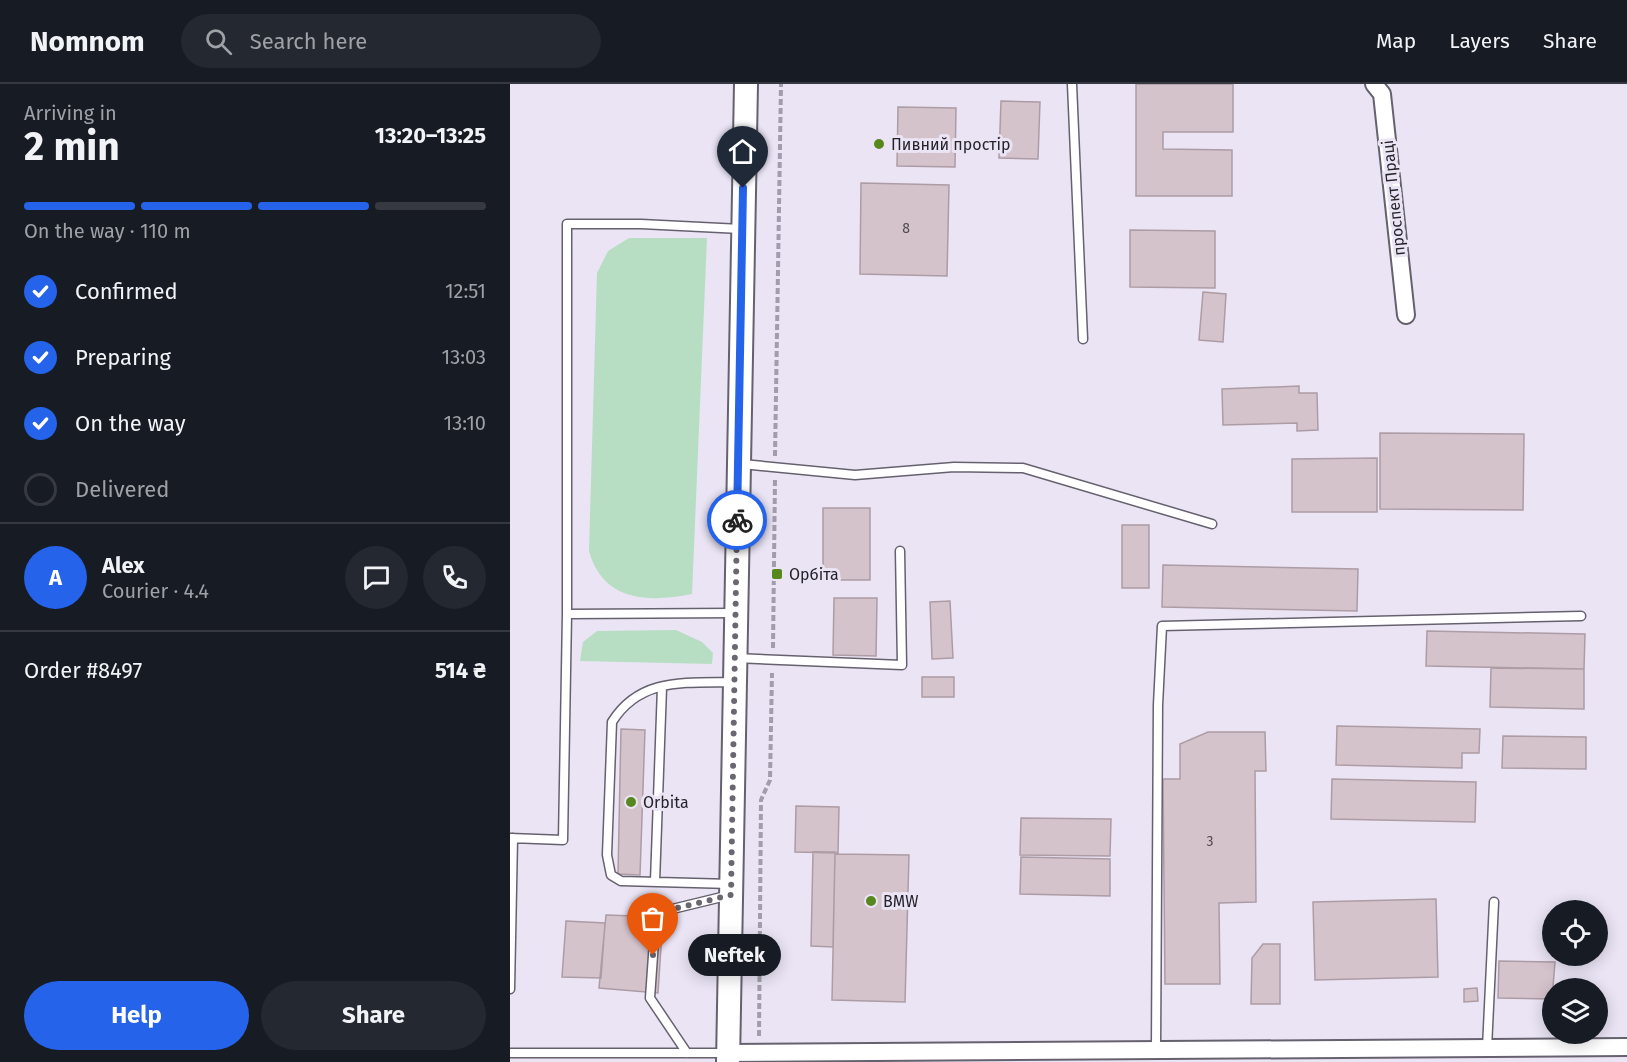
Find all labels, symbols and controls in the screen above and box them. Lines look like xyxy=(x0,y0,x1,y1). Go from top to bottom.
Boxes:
search box xyxy=(181,14,601,68)
text: Nomnom xyxy=(30,25,145,58)
icon: search xyxy=(202,25,235,58)
text: Search here xyxy=(250,28,367,55)
text: Map xyxy=(1376,28,1416,54)
text: Layers xyxy=(1449,28,1510,54)
text: Share xyxy=(1543,28,1597,54)
text: Arriving in xyxy=(24,101,117,125)
text: 13:20–13:25 xyxy=(375,122,486,149)
text: 2 min xyxy=(24,124,120,170)
pin xyxy=(717,126,768,188)
icon: home xyxy=(726,135,759,168)
place label: Пивний простір xyxy=(891,135,1011,154)
marker: Пивний простір xyxy=(872,137,886,151)
street label: проспект Праці xyxy=(1378,139,1409,257)
text: On the way · 110 m xyxy=(24,219,191,243)
house number: 8 xyxy=(902,220,910,237)
icon: check xyxy=(24,275,57,308)
text: Confirmed xyxy=(75,278,178,305)
text: 12:51 xyxy=(445,279,486,303)
icon: check xyxy=(24,341,57,374)
text: Preparing xyxy=(75,344,171,371)
text: 13:03 xyxy=(442,345,486,369)
icon: check xyxy=(24,407,57,440)
text: On the way xyxy=(75,410,186,437)
text: 13:10 xyxy=(444,411,486,435)
text: Delivered xyxy=(75,476,170,503)
courier xyxy=(707,490,767,550)
icon: bike xyxy=(721,504,754,537)
button: chat xyxy=(345,546,408,609)
button: phone xyxy=(423,546,486,609)
text: Alex xyxy=(102,552,145,579)
text: A xyxy=(49,564,62,591)
place label: Орбіта xyxy=(789,565,839,584)
marker: Орбіта xyxy=(770,567,784,581)
text: Courier · 4.4 xyxy=(102,579,209,603)
text: Order #8497 xyxy=(24,657,142,684)
text: 514 ₴ xyxy=(435,657,486,684)
place label: Orbita xyxy=(643,793,689,812)
marker: Orbita xyxy=(624,795,638,809)
house number: 3 xyxy=(1207,833,1214,850)
place label: BMW xyxy=(883,892,918,911)
pin xyxy=(627,893,678,955)
marker: BMW xyxy=(864,894,878,908)
map controls xyxy=(1542,900,1608,1044)
button: locate xyxy=(1542,900,1608,966)
icon: bag xyxy=(636,902,669,935)
callout: Neftek xyxy=(689,934,782,976)
text: Neftek xyxy=(704,943,765,967)
button: layers xyxy=(1542,978,1608,1044)
button: Help xyxy=(24,981,249,1050)
button: Share xyxy=(261,981,486,1050)

